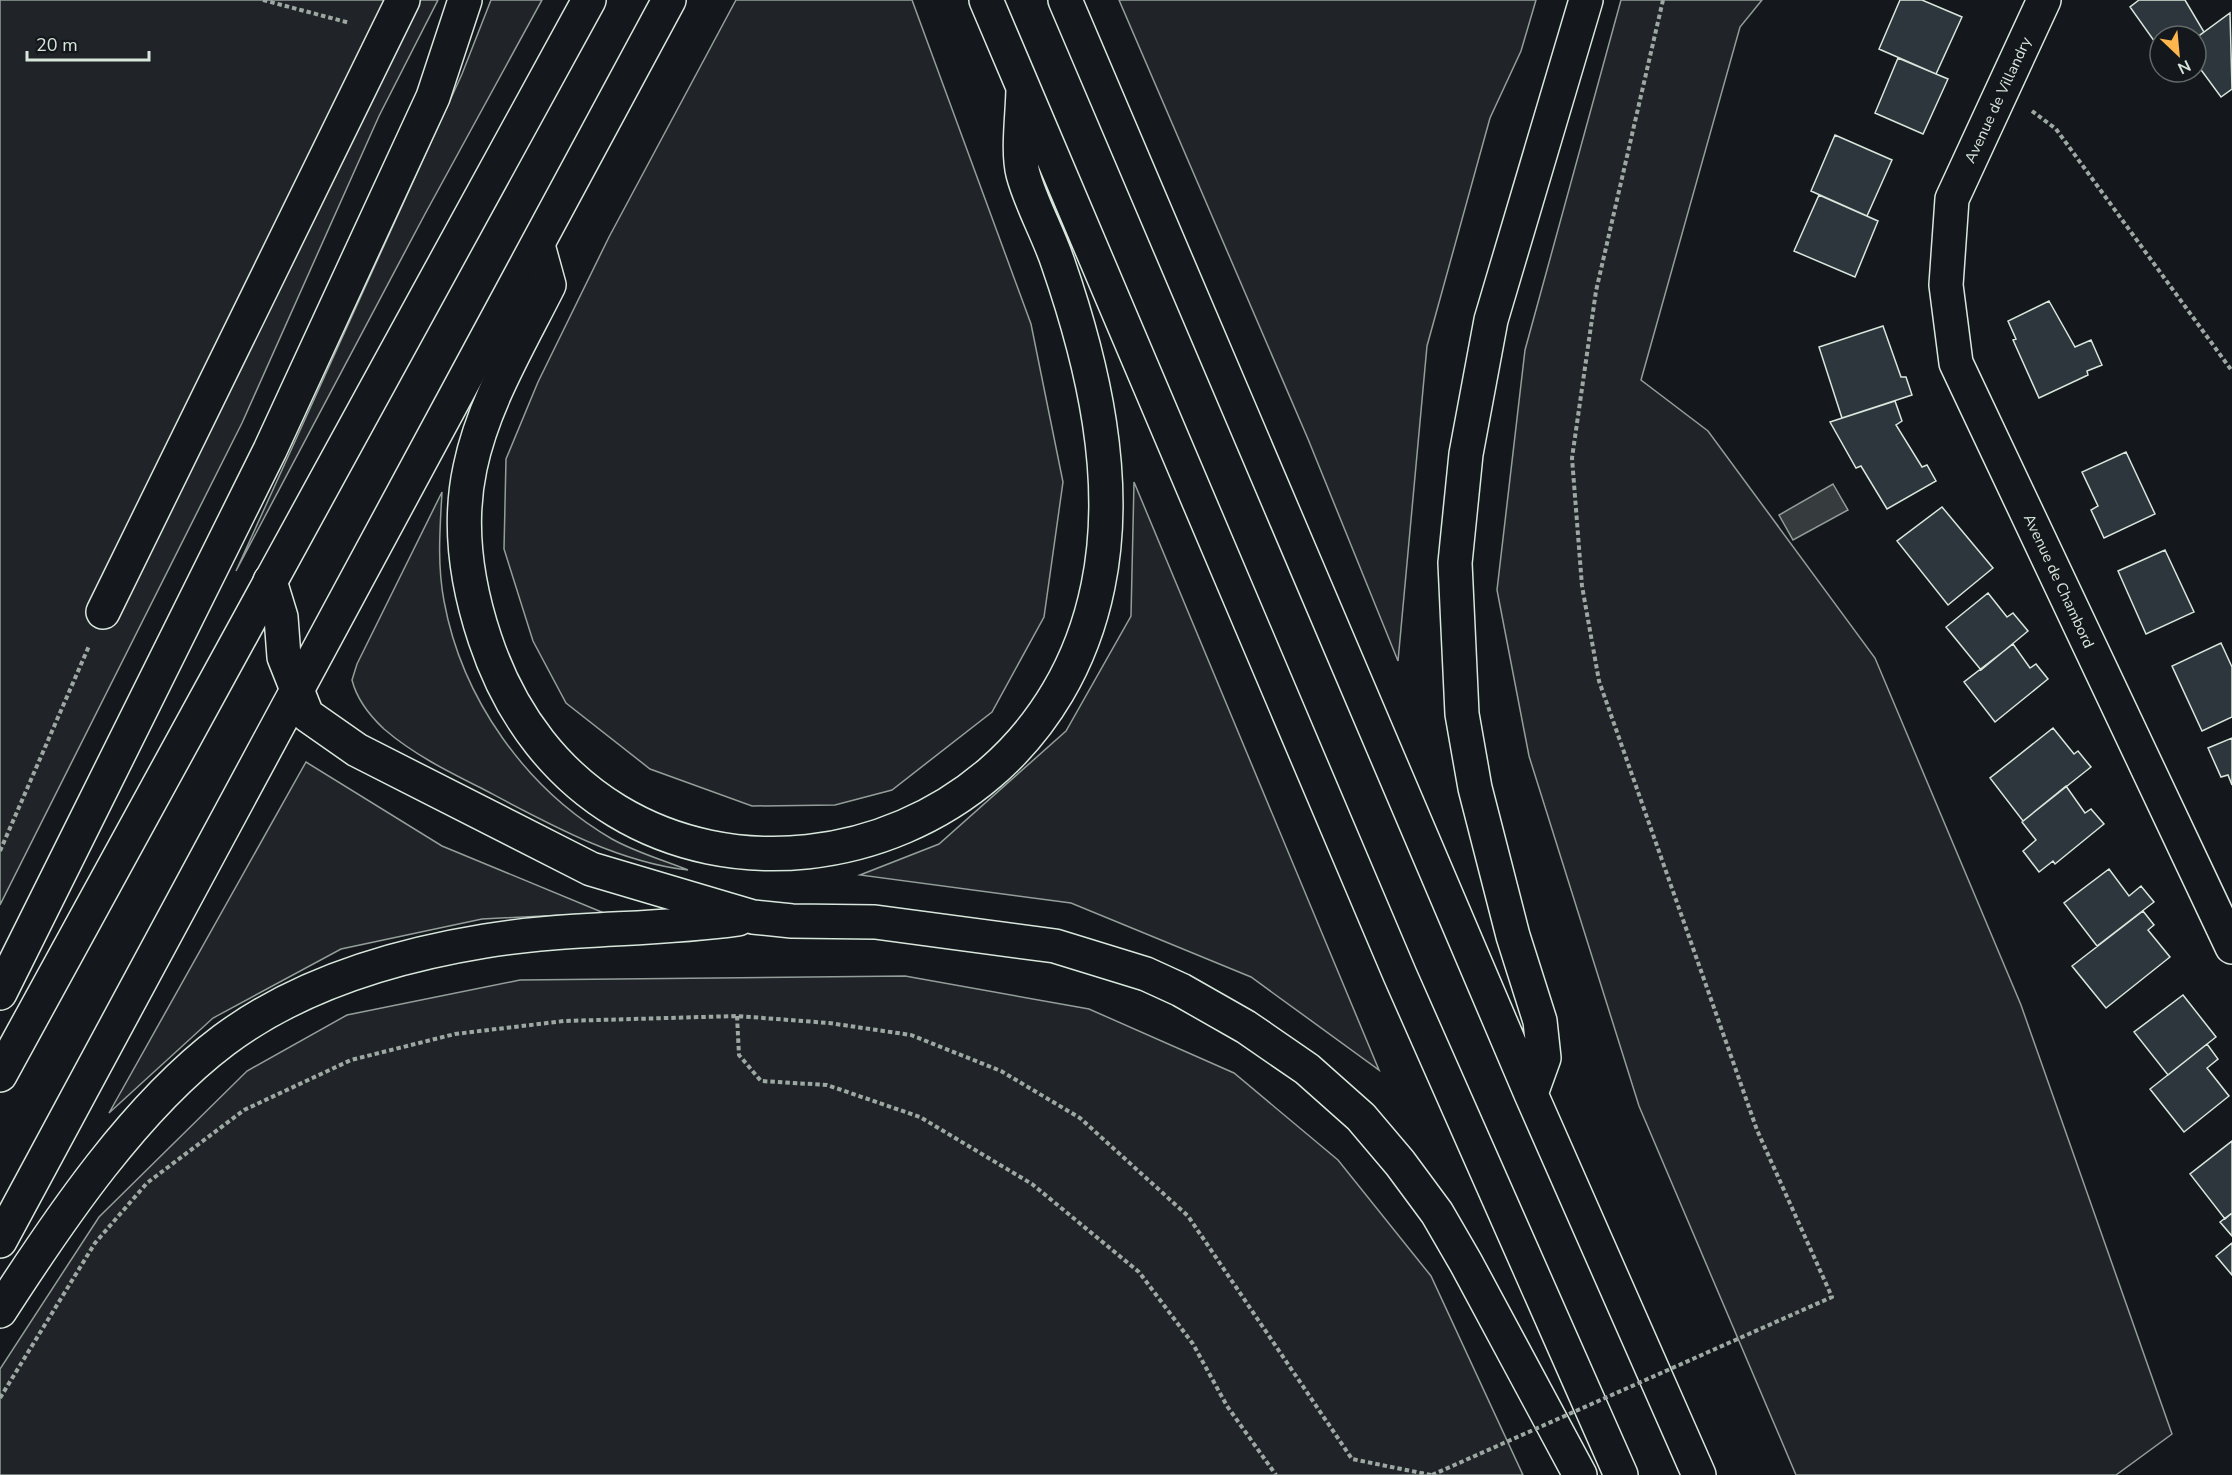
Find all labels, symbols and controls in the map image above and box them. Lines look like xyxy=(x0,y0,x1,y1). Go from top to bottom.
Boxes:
scale bar xyxy=(27,24,148,62)
north arrow xyxy=(2148,24,2208,84)
text: 20 m xyxy=(36,33,78,57)
street label: Avenue de Villandry xyxy=(1960,33,2036,166)
text: N xyxy=(2174,54,2194,79)
street label: Avenue de Chambord xyxy=(2019,511,2099,651)

